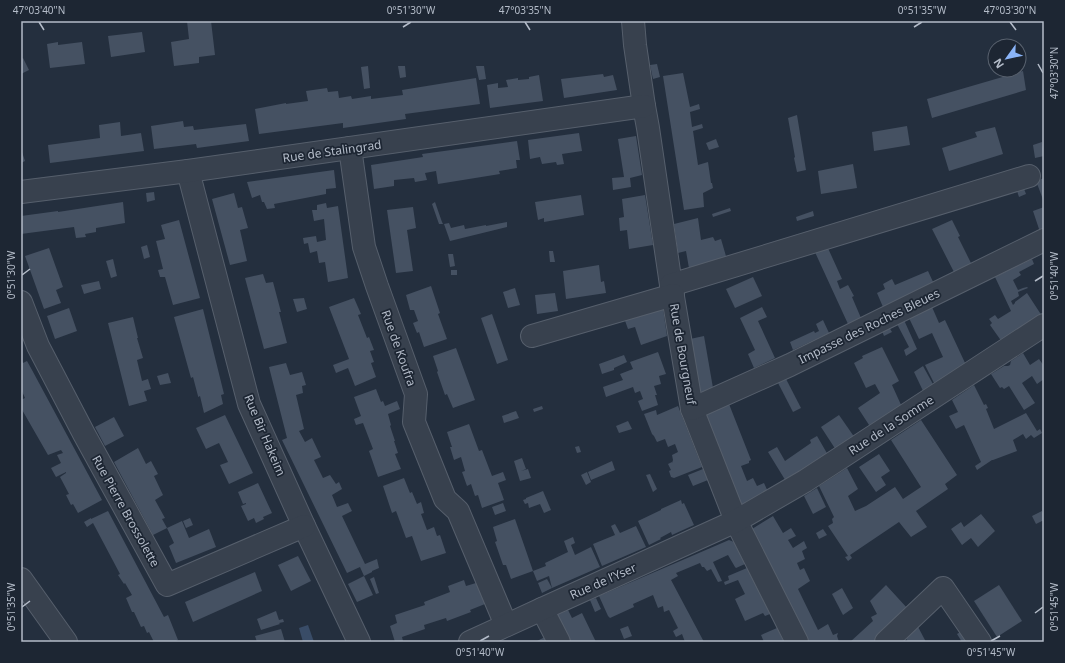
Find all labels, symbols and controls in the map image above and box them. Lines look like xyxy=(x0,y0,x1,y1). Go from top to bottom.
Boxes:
text: 47°03'40"N xyxy=(13,3,65,17)
text: 0°51'30"W xyxy=(387,3,436,17)
text: 47°03'35"N xyxy=(499,3,551,17)
text: 0°51'35"W xyxy=(898,3,947,17)
text: 47°03'30"N xyxy=(984,3,1036,17)
north arrow xyxy=(987,38,1027,78)
text: 47°03'30"N xyxy=(1047,47,1061,99)
text: N xyxy=(989,56,1007,72)
street label: Rue de Stalingrad xyxy=(282,136,382,166)
text: 0°51'30"W xyxy=(4,250,18,299)
text: 0°51'40"W xyxy=(1047,251,1061,300)
street label: Impasse des Roches Bleues xyxy=(796,284,943,368)
street label: Rue de Bourgneuf xyxy=(666,302,700,407)
street label: Rue de Koufra xyxy=(377,308,421,388)
street label: Rue de la Somme xyxy=(845,391,937,459)
street label: Rue Bir Hakeim xyxy=(240,392,290,478)
street label: Rue Pierre Brossolette xyxy=(88,452,164,570)
street label: Rue de l’Yser xyxy=(567,559,639,603)
text: 0°51'35"W xyxy=(4,582,18,631)
text: 0°51'45"W xyxy=(1047,582,1061,631)
text: 0°51'40"W xyxy=(456,645,505,659)
text: 0°51'45"W xyxy=(967,645,1016,659)

